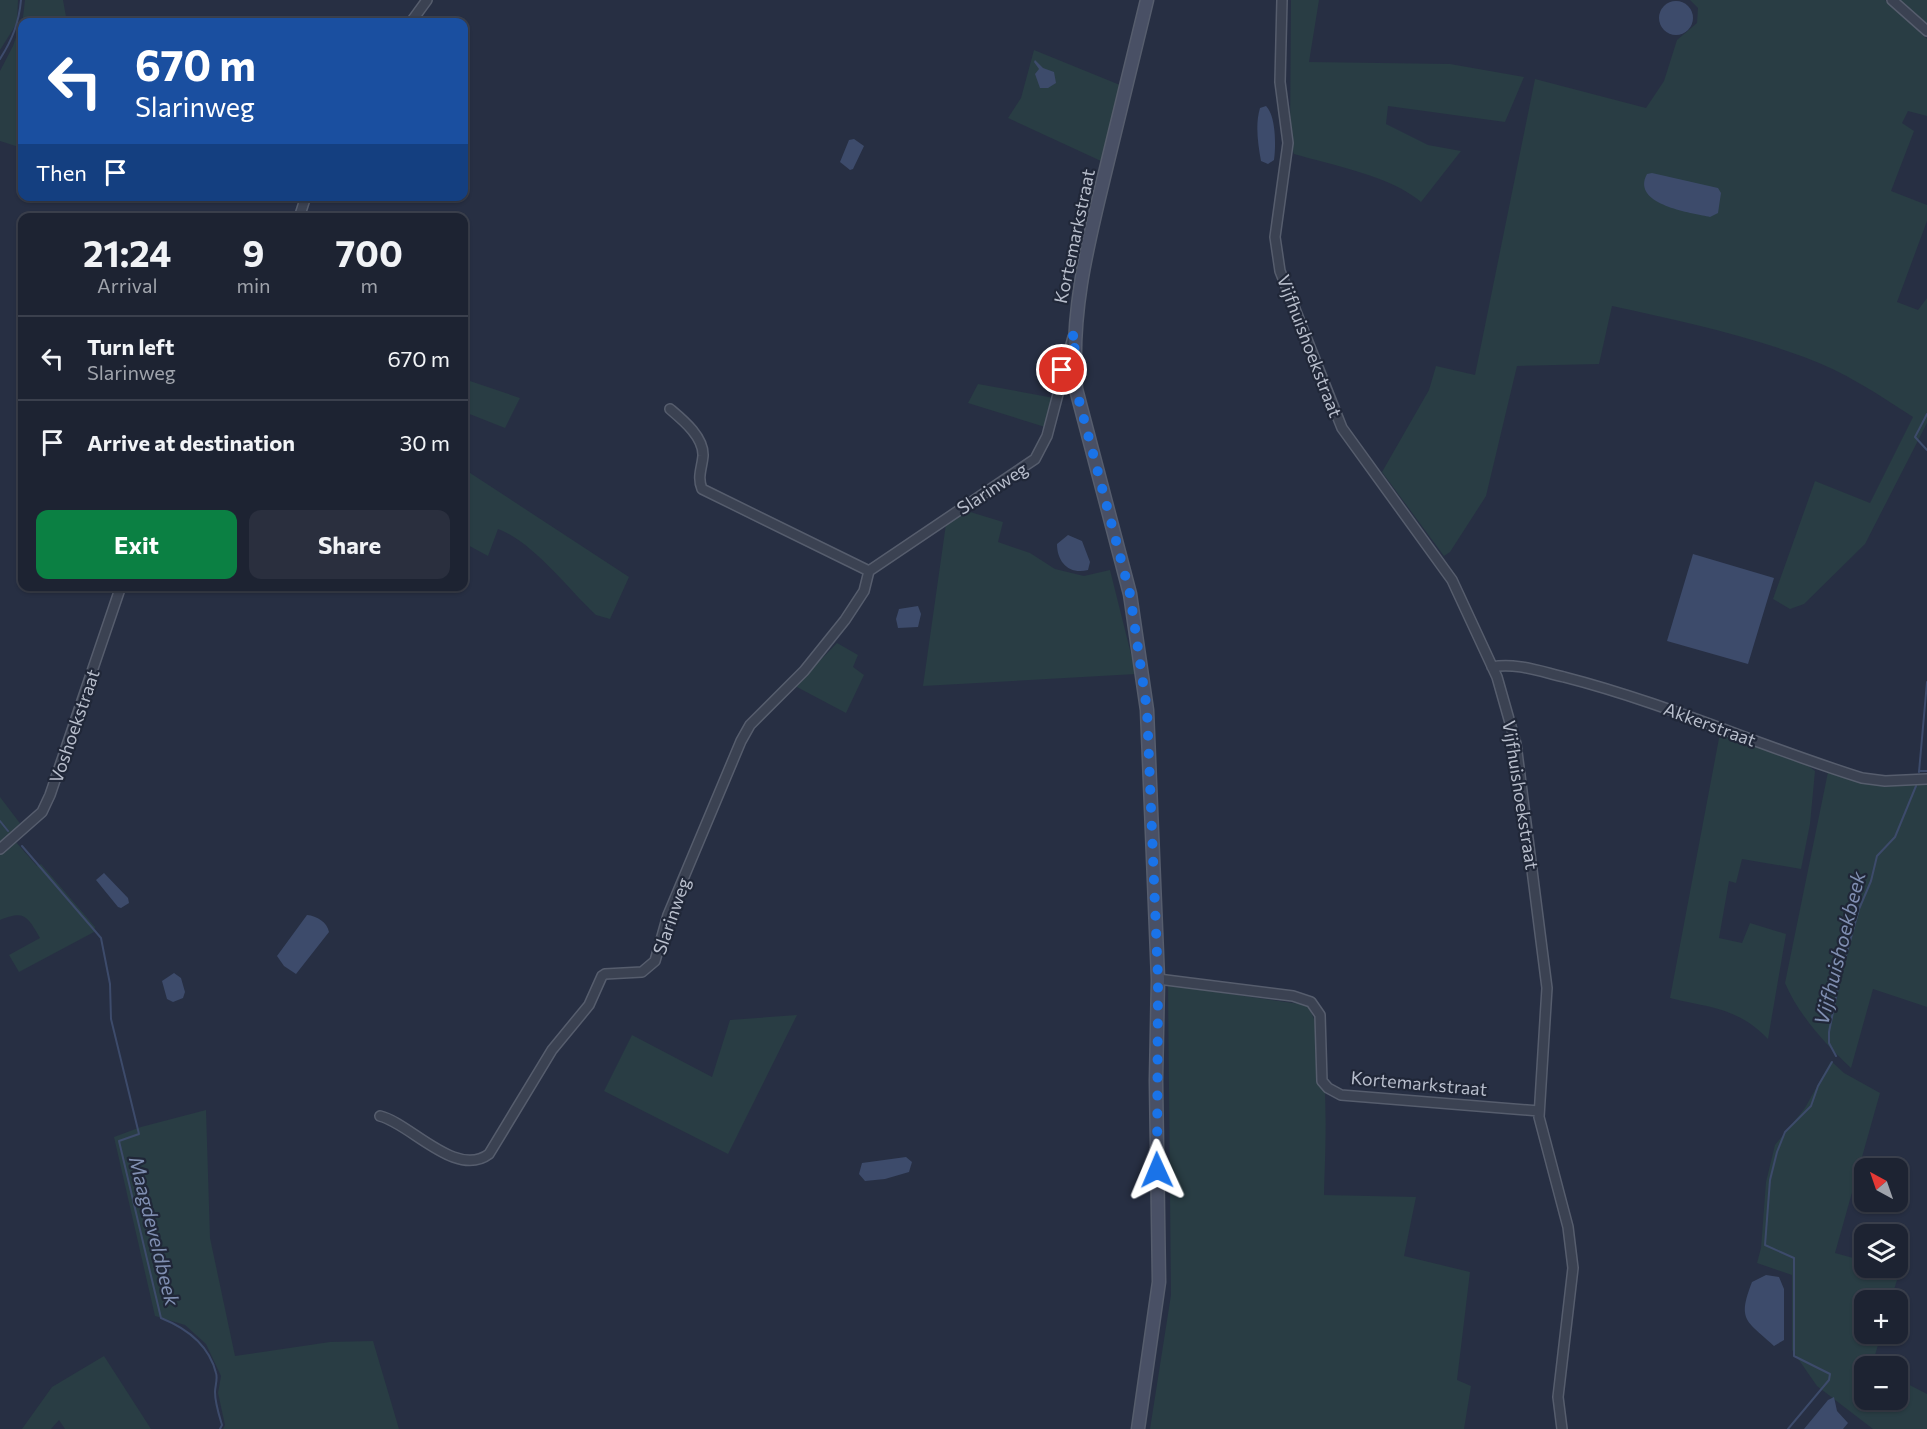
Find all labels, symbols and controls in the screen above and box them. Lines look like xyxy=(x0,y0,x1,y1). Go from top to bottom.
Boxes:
text: 670 m xyxy=(135,38,256,90)
icon: left xyxy=(36,42,114,120)
text: Slarinweg xyxy=(135,90,255,123)
icon: arrive xyxy=(99,156,132,189)
text: Then xyxy=(36,159,87,186)
street label: Kortemarkstraat xyxy=(1049,167,1099,305)
text: 21:24 xyxy=(83,230,171,274)
text: 9 xyxy=(242,230,265,274)
text: 700 xyxy=(336,230,403,274)
street label: Vijfhuishoekstraat xyxy=(1273,272,1347,420)
text: Arrival xyxy=(97,273,157,297)
text: min xyxy=(236,273,271,297)
text: m xyxy=(361,273,378,297)
text: Turn left xyxy=(87,333,174,360)
icon: left xyxy=(36,342,69,375)
pin xyxy=(1036,344,1087,395)
text: 670 m xyxy=(387,345,450,372)
icon: arrive xyxy=(1045,353,1078,386)
text: Slarinweg xyxy=(87,360,176,384)
icon: arrive xyxy=(36,426,69,459)
text: Arrive at destination xyxy=(87,429,295,456)
text: 30 m xyxy=(400,429,450,456)
street label: Slarinweg xyxy=(953,457,1032,519)
button: Exit xyxy=(36,510,237,579)
button: Share xyxy=(249,510,450,579)
street label: Voshoekstraat xyxy=(44,666,104,786)
street label: Akkerstraat xyxy=(1661,697,1759,751)
street label: Vijfhuishoekstraat xyxy=(1498,719,1544,871)
water label: Vijfhuishoekbeek xyxy=(1808,868,1870,1027)
street label: Slarinweg xyxy=(648,874,694,957)
street label: Kortemarkstraat xyxy=(1350,1066,1488,1100)
position arrow xyxy=(1125,1138,1189,1202)
water label: Maagdeveldbeek xyxy=(125,1154,185,1309)
north arrow xyxy=(1854,1158,1908,1212)
map controls xyxy=(1854,1158,1908,1410)
button: layers xyxy=(1854,1224,1908,1278)
button: + xyxy=(1854,1290,1908,1344)
button: − xyxy=(1854,1356,1908,1410)

